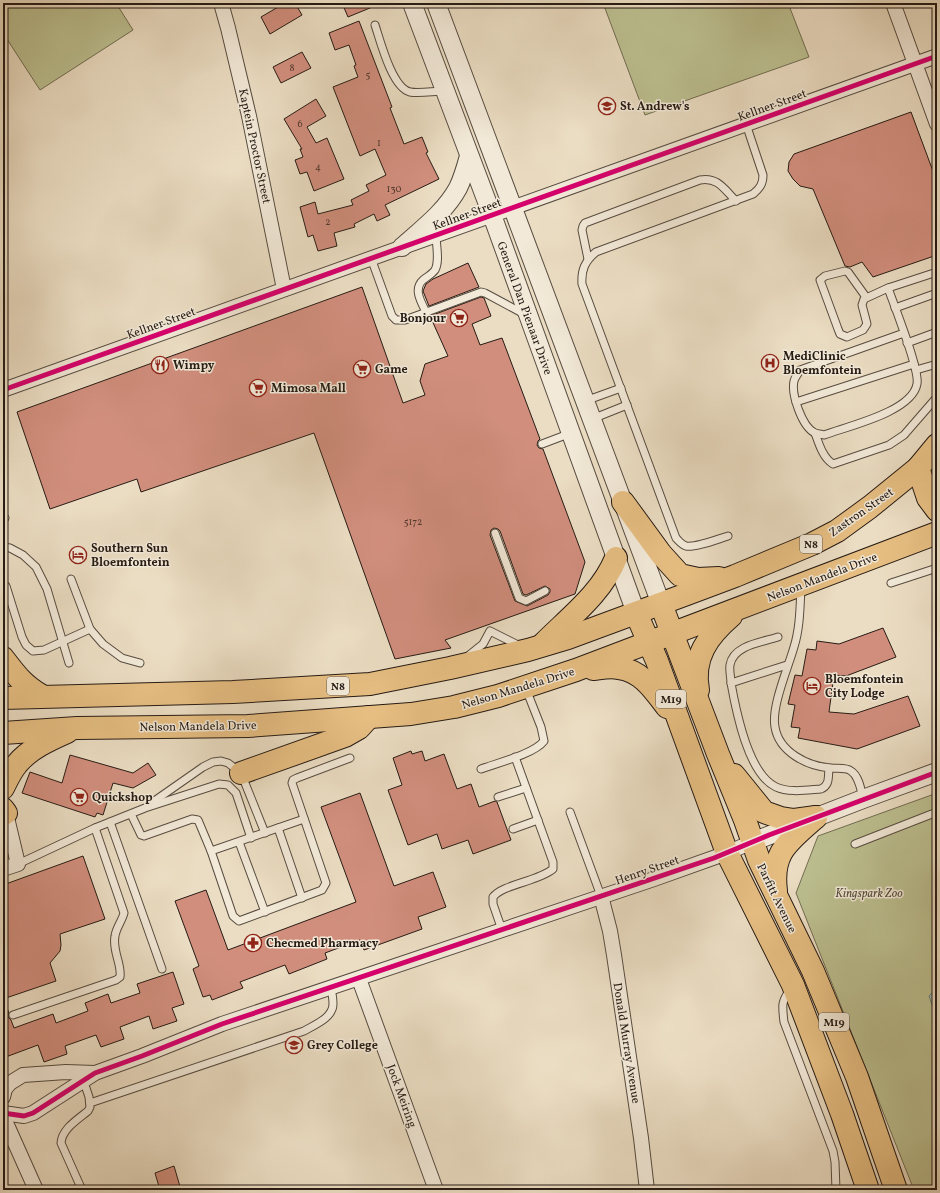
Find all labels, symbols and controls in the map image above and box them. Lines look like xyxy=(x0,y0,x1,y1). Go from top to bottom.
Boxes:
house number: 8 xyxy=(289,61,295,75)
house number: 5 xyxy=(366,68,371,82)
street label: Kellner Street xyxy=(736,86,809,126)
street label: Kaptein Proctor Street xyxy=(234,87,274,205)
school or university icon: St. Andrew's xyxy=(597,96,617,116)
place label: St. Andrew's xyxy=(620,99,690,115)
house number: 6 xyxy=(297,117,303,131)
house number: 1 xyxy=(377,136,381,150)
house number: 4 xyxy=(315,160,321,174)
house number: 130 xyxy=(387,182,401,196)
street label: Kellner Street xyxy=(431,195,504,235)
house number: 2 xyxy=(325,215,331,229)
street label: General Dan Pienaar Drive xyxy=(492,239,556,377)
street label: Kellner Street xyxy=(125,304,198,344)
supermarket icon: Bonjour xyxy=(449,308,469,328)
place label: Bonjour xyxy=(400,311,446,327)
place label: MediClinic Bloemfontein xyxy=(783,349,862,379)
hospital icon: MediClinic Bloemfontein xyxy=(760,353,780,373)
restaurant icon: Wimpy xyxy=(150,355,170,375)
place label: Wimpy xyxy=(173,358,215,374)
supermarket icon: Game xyxy=(352,359,372,379)
place label: Game xyxy=(375,362,408,378)
supermarket icon: Mimosa Mall xyxy=(248,378,268,398)
place label: Mimosa Mall xyxy=(271,381,346,397)
street label: Zastron Street xyxy=(826,485,897,541)
house number: 5172 xyxy=(404,515,422,529)
road number: N8 xyxy=(800,535,822,553)
place label: Southern Sun Bloemfontein xyxy=(91,541,170,571)
hotel icon: Southern Sun Bloemfontein xyxy=(68,545,88,565)
street label: Nelson Mandela Drive xyxy=(765,549,880,606)
street label: Nelson Mandela Drive xyxy=(460,664,577,714)
place label: Bloemfontein City Lodge xyxy=(825,672,904,702)
hotel icon: Bloemfontein City Lodge xyxy=(802,676,822,696)
road number: N8 xyxy=(327,677,349,695)
road number: M19 xyxy=(656,690,686,708)
street label: Nelson Mandela Drive xyxy=(139,718,257,736)
supermarket icon: Quickshop xyxy=(69,787,89,807)
place label: Quickshop xyxy=(92,790,153,806)
street label: Henry Street xyxy=(613,852,682,889)
street label: Parfitt Avenue xyxy=(752,861,800,936)
park label: Kingspark Zoo xyxy=(835,886,903,902)
pharmacy icon: Checmed Pharmacy xyxy=(243,933,263,953)
place label: Checmed Pharmacy xyxy=(266,936,379,952)
street label: Donald Murray Avenue xyxy=(609,982,644,1105)
road number: M19 xyxy=(819,1013,849,1031)
school or university icon: Grey College xyxy=(284,1035,304,1055)
place label: Grey College xyxy=(307,1038,378,1054)
street label: Jock Meiring xyxy=(382,1062,420,1130)

